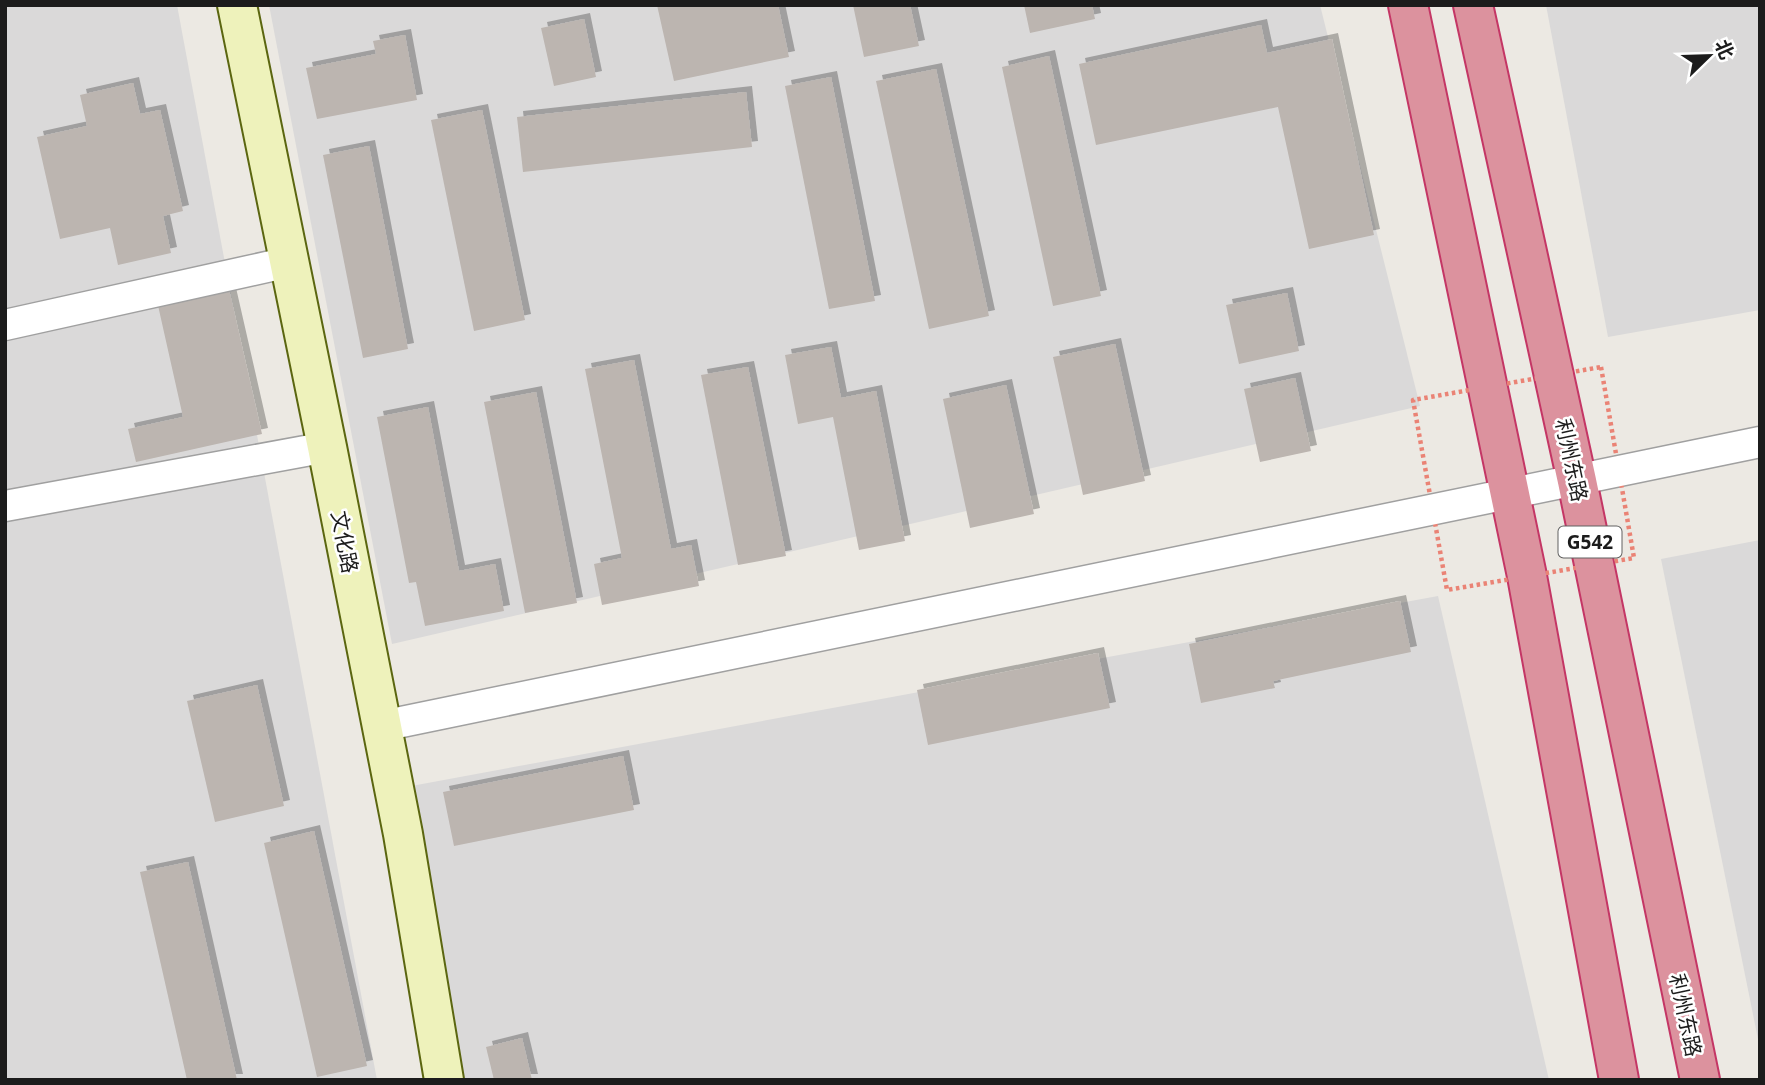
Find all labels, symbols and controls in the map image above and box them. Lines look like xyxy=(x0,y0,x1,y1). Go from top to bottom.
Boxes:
north arrow xyxy=(1674,21,1744,91)
text: 北 xyxy=(1709,36,1740,63)
street label: 利州东路 xyxy=(1550,416,1594,504)
street label: 文化路 xyxy=(325,508,365,576)
road number: G542 xyxy=(1558,526,1622,558)
street label: 利州东路 xyxy=(1664,971,1708,1059)

